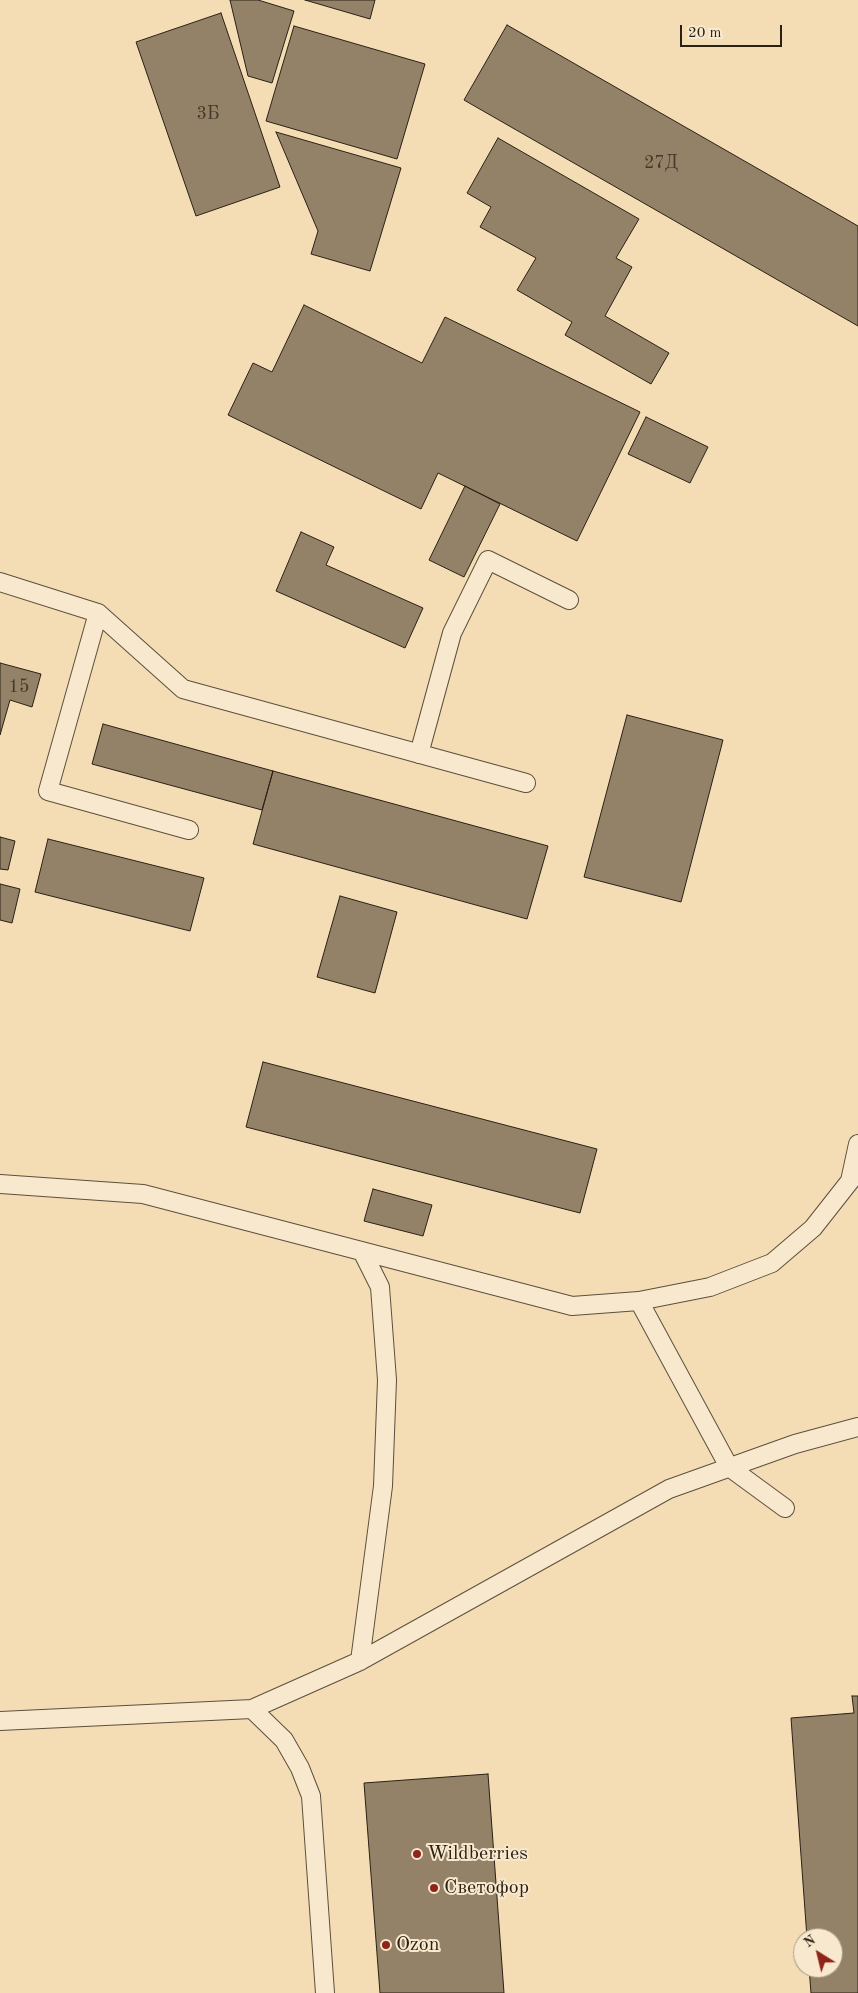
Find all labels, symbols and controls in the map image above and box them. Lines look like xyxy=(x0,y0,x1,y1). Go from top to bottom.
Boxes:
scale bar xyxy=(683,15,786,47)
text: 20 m xyxy=(688,26,722,41)
house number: 3Б xyxy=(196,103,220,125)
house number: 27Д xyxy=(644,152,678,174)
house number: 15 xyxy=(9,676,29,698)
place label: Wildberries xyxy=(427,1842,528,1866)
marker: Wildberries xyxy=(411,1848,423,1860)
place label: Светофор xyxy=(444,1876,529,1900)
marker: Светофор xyxy=(428,1882,440,1894)
north arrow xyxy=(793,1928,843,1978)
place label: Ozon xyxy=(396,1933,440,1957)
text: N xyxy=(801,1933,818,1950)
marker: Ozon xyxy=(380,1939,392,1951)

